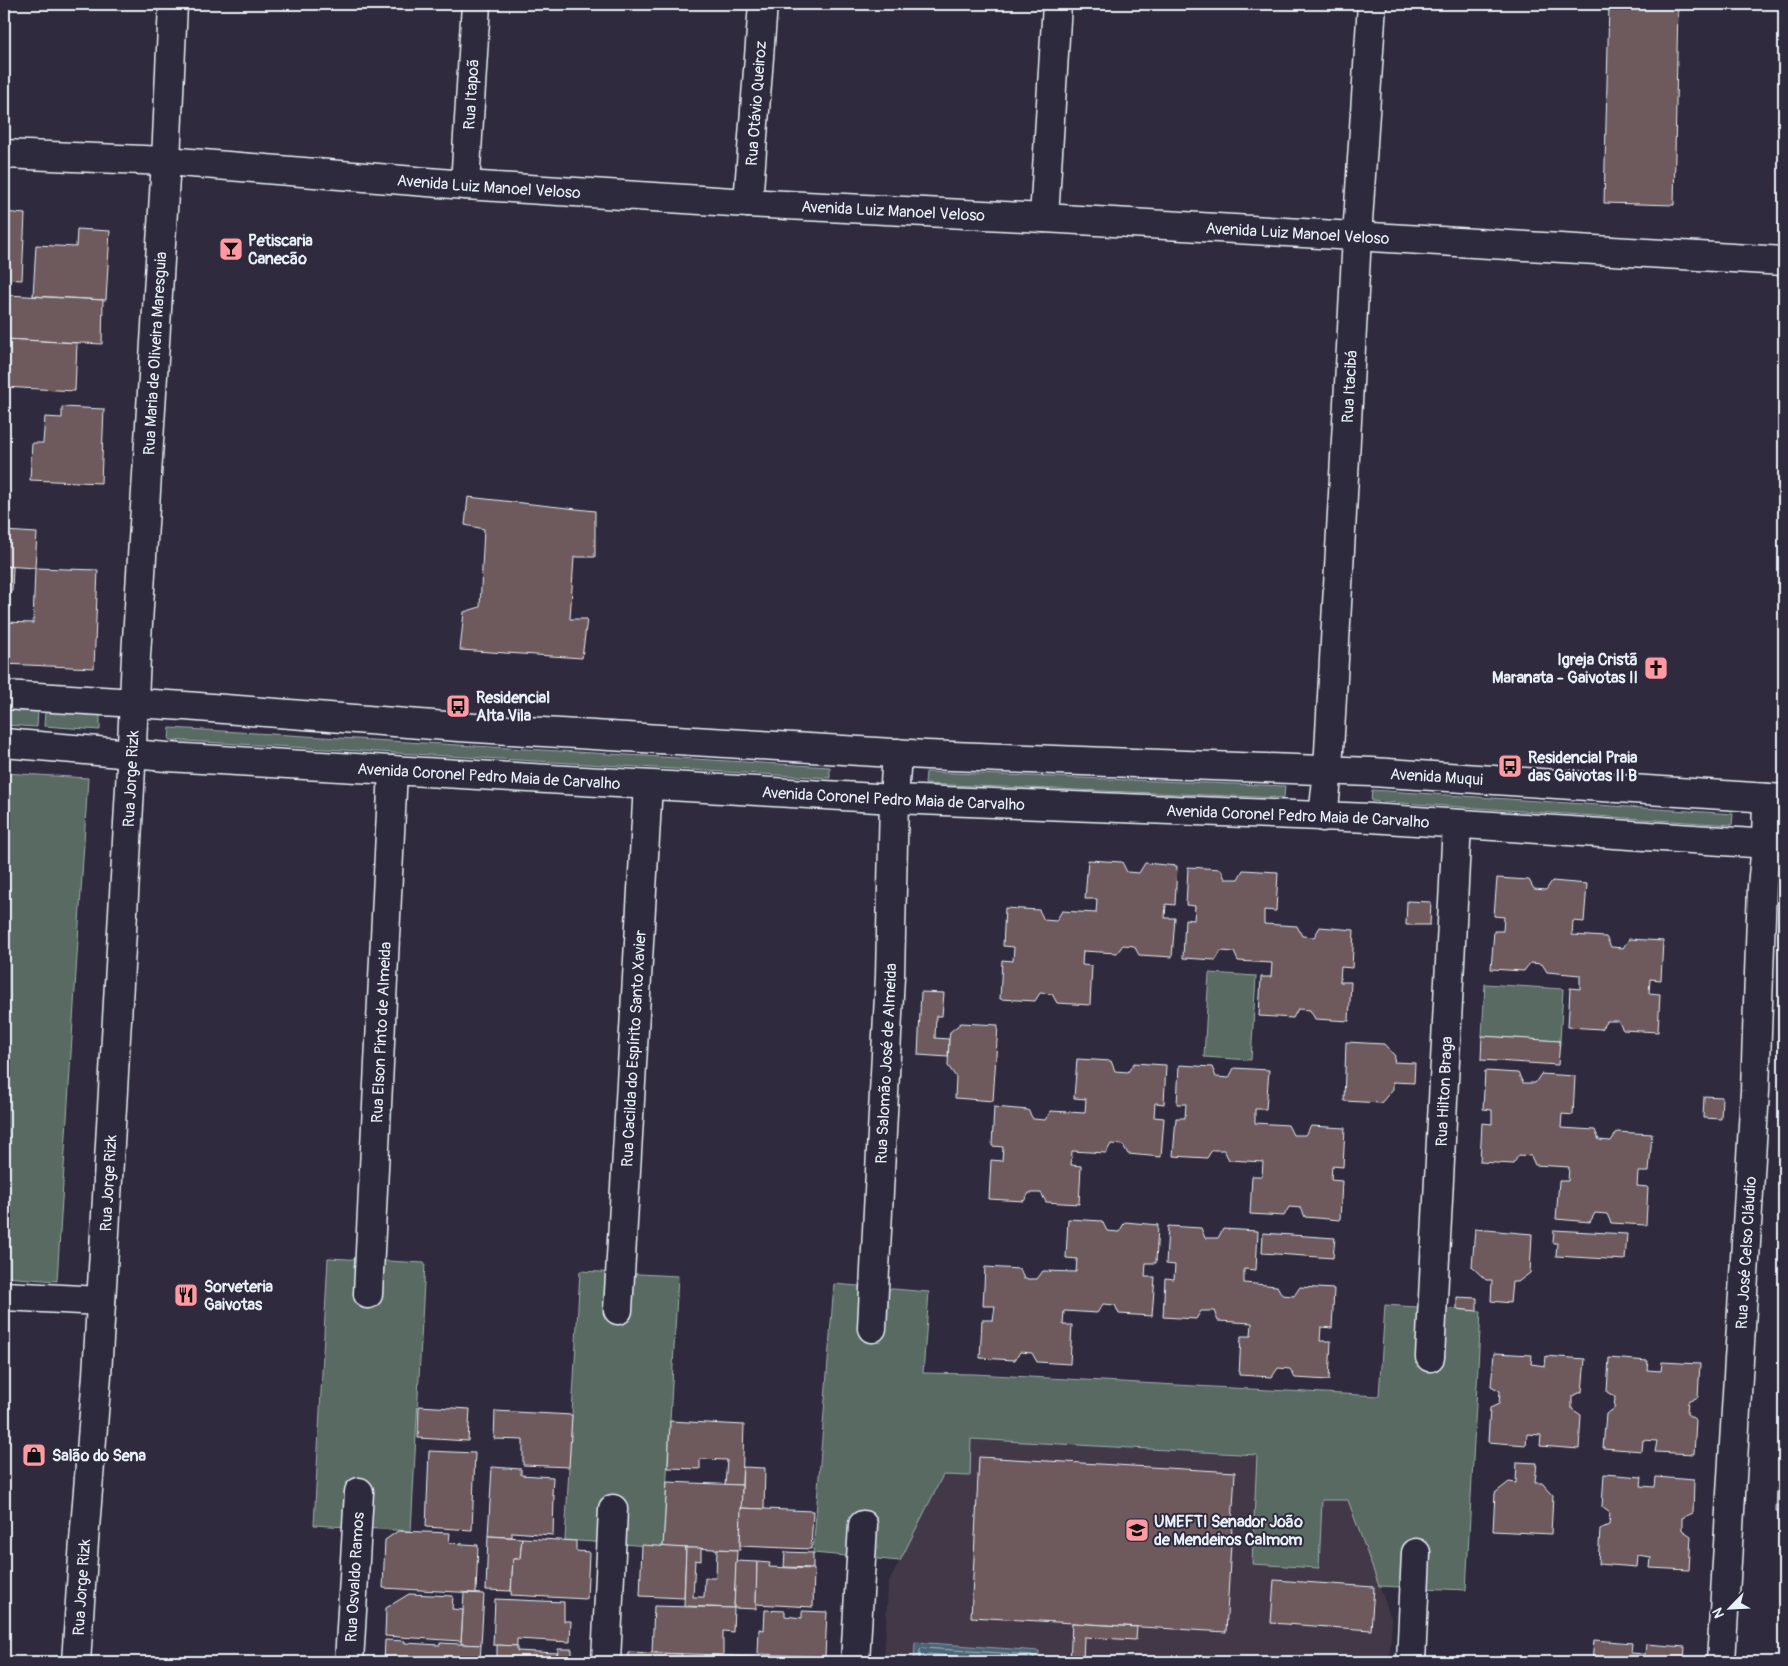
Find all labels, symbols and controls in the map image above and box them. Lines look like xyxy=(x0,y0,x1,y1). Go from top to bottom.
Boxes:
street label: Rua Otávio Queiroz xyxy=(742,40,771,167)
street label: Rua Itapoã xyxy=(459,58,484,130)
street label: Avenida Luiz Manoel Veloso xyxy=(396,171,582,203)
street label: Avenida Luiz Manoel Veloso xyxy=(801,197,986,226)
street label: Avenida Luiz Manoel Veloso xyxy=(1205,218,1390,249)
place label: Petiscaria Canecão xyxy=(248,231,313,269)
bar icon: Petiscaria Canecão xyxy=(218,236,244,262)
street label: Rua Maria de Oliveira Maresguia xyxy=(139,251,171,456)
street label: Rua Itacibá xyxy=(1338,350,1362,424)
place label: Igreja Cristã Maranata - Gaivotas II xyxy=(1492,650,1638,688)
church icon: Igreja Cristã Maranata - Gaivotas II xyxy=(1643,655,1669,681)
place label: Residencial Alta Vila xyxy=(476,688,550,726)
bus stop icon: Residencial Alta Vila xyxy=(445,693,471,719)
street label: Rua Jorge Rizk xyxy=(119,730,144,828)
place label: Residencial Praia das Gaivotas II B xyxy=(1528,748,1638,786)
bus stop icon: Residencial Praia das Gaivotas II B xyxy=(1497,753,1523,779)
street label: Avenida Coronel Pedro Maia de Carvalho xyxy=(357,759,621,794)
street label: Avenida Muqui xyxy=(1389,764,1484,790)
street label: Avenida Coronel Pedro Maia de Carvalho xyxy=(761,782,1026,815)
street label: Avenida Coronel Pedro Maia de Carvalho xyxy=(1166,801,1430,833)
street label: Rua Cacilda do Espírito Santo Xavier xyxy=(617,929,651,1168)
street label: Rua Elson Pinto de Almeida xyxy=(367,941,396,1123)
street label: Rua Salomão José de Almeida xyxy=(871,963,901,1164)
street label: Rua Hilton Braga xyxy=(1432,1036,1457,1147)
street label: Rua Jorge Rizk xyxy=(96,1134,122,1232)
street label: Rua José Celso Cláudio xyxy=(1732,1175,1761,1330)
place label: Sorveteria Gaivotas xyxy=(204,1277,274,1315)
restaurant icon: Sorveteria Gaivotas xyxy=(173,1282,199,1308)
shop icon: Salão do Sena xyxy=(21,1442,47,1468)
place label: Salão do Sena xyxy=(52,1446,146,1466)
street label: Rua Osvaldo Ramos xyxy=(341,1512,369,1643)
place label: UMEFTI Senador João de Mendeiros Calmom xyxy=(1154,1512,1303,1550)
school or university icon: UMEFTI Senador João de Mendeiros Calmom xyxy=(1124,1517,1150,1543)
street label: Rua Jorge Rizk xyxy=(69,1538,95,1636)
north arrow xyxy=(1706,1584,1756,1634)
text: N xyxy=(1709,1605,1728,1621)

